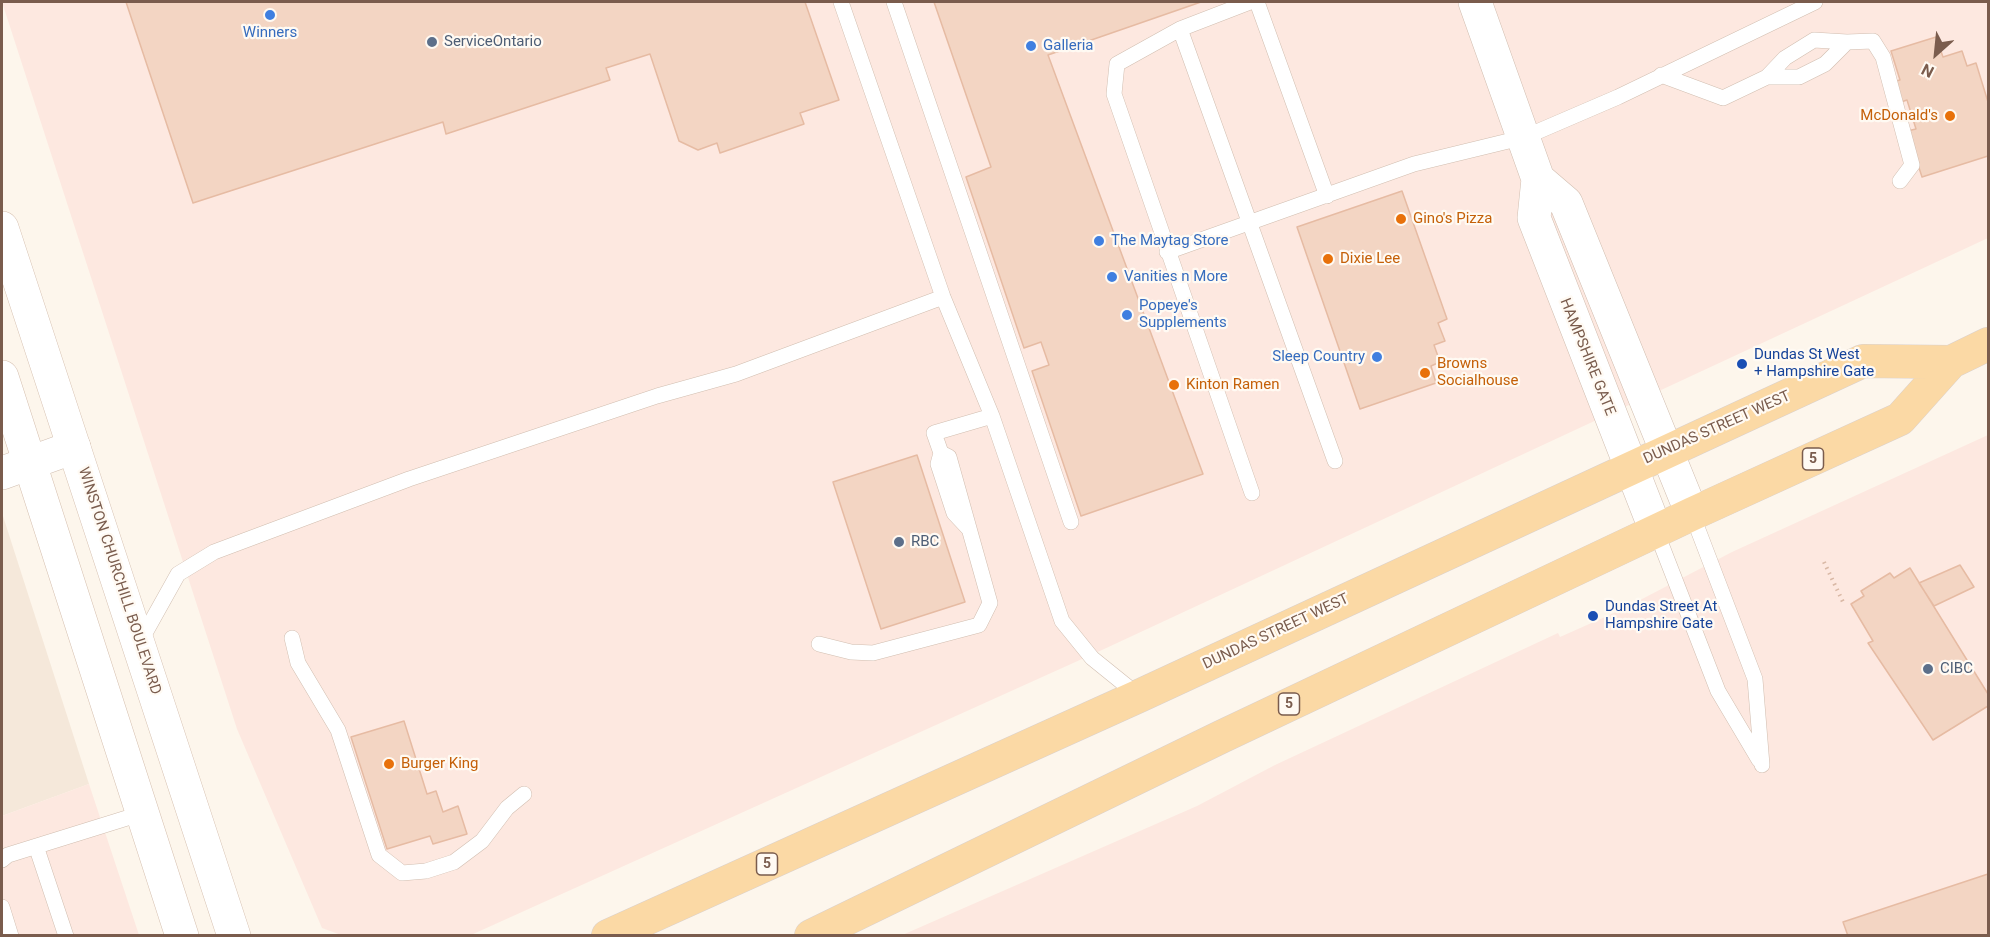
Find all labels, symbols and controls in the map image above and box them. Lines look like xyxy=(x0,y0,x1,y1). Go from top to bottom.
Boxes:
marker: Winners xyxy=(263,8,277,22)
place label: Winners xyxy=(243,24,297,42)
north arrow xyxy=(1906,24,1966,84)
place label: ServiceOntario xyxy=(444,33,542,51)
marker: ServiceOntario xyxy=(425,35,439,49)
place label: Galleria xyxy=(1043,37,1094,55)
marker: Galleria xyxy=(1024,39,1038,53)
text: N xyxy=(1918,59,1937,82)
place label: McDonald's xyxy=(1860,107,1938,125)
marker: McDonald's xyxy=(1943,109,1957,123)
place label: Gino's Pizza xyxy=(1413,210,1492,228)
marker: Gino's Pizza xyxy=(1394,212,1408,226)
place label: The Maytag Store xyxy=(1111,232,1228,250)
marker: The Maytag Store xyxy=(1092,234,1106,248)
place label: Dixie Lee xyxy=(1340,250,1400,268)
marker: Dixie Lee xyxy=(1321,252,1335,266)
place label: Vanities n More xyxy=(1124,268,1228,286)
marker: Vanities n More xyxy=(1105,270,1119,284)
street label: HAMPSHIRE GATE xyxy=(1555,296,1619,418)
place label: Popeye's Supplements xyxy=(1139,297,1227,332)
marker: Popeye's Supplements xyxy=(1120,308,1134,322)
place label: Dundas St West + Hampshire Gate xyxy=(1754,346,1874,381)
place label: Sleep Country xyxy=(1272,348,1365,366)
marker: Sleep Country xyxy=(1370,350,1384,364)
place label: Browns Socialhouse xyxy=(1437,355,1519,390)
marker: Dundas St West + Hampshire Gate xyxy=(1735,357,1749,371)
marker: Browns Socialhouse xyxy=(1418,366,1432,380)
place label: Kinton Ramen xyxy=(1186,376,1279,394)
marker: Kinton Ramen xyxy=(1167,378,1181,392)
street label: DUNDAS STREET WEST xyxy=(1641,387,1793,469)
road number: 5 xyxy=(1802,448,1824,470)
street label: WINSTON CHURCHILL BOULEVARD xyxy=(74,465,164,697)
place label: RBC xyxy=(911,533,939,551)
marker: RBC xyxy=(892,535,906,549)
street label: DUNDAS STREET WEST xyxy=(1200,590,1352,674)
place label: Dundas Street At Hampshire Gate xyxy=(1605,598,1717,633)
marker: Dundas Street At Hampshire Gate xyxy=(1586,609,1600,623)
place label: CIBC xyxy=(1940,660,1973,678)
marker: CIBC xyxy=(1921,662,1935,676)
road number: 5 xyxy=(1278,693,1300,715)
place label: Burger King xyxy=(401,755,479,773)
marker: Burger King xyxy=(382,757,396,771)
road number: 5 xyxy=(756,853,777,875)

